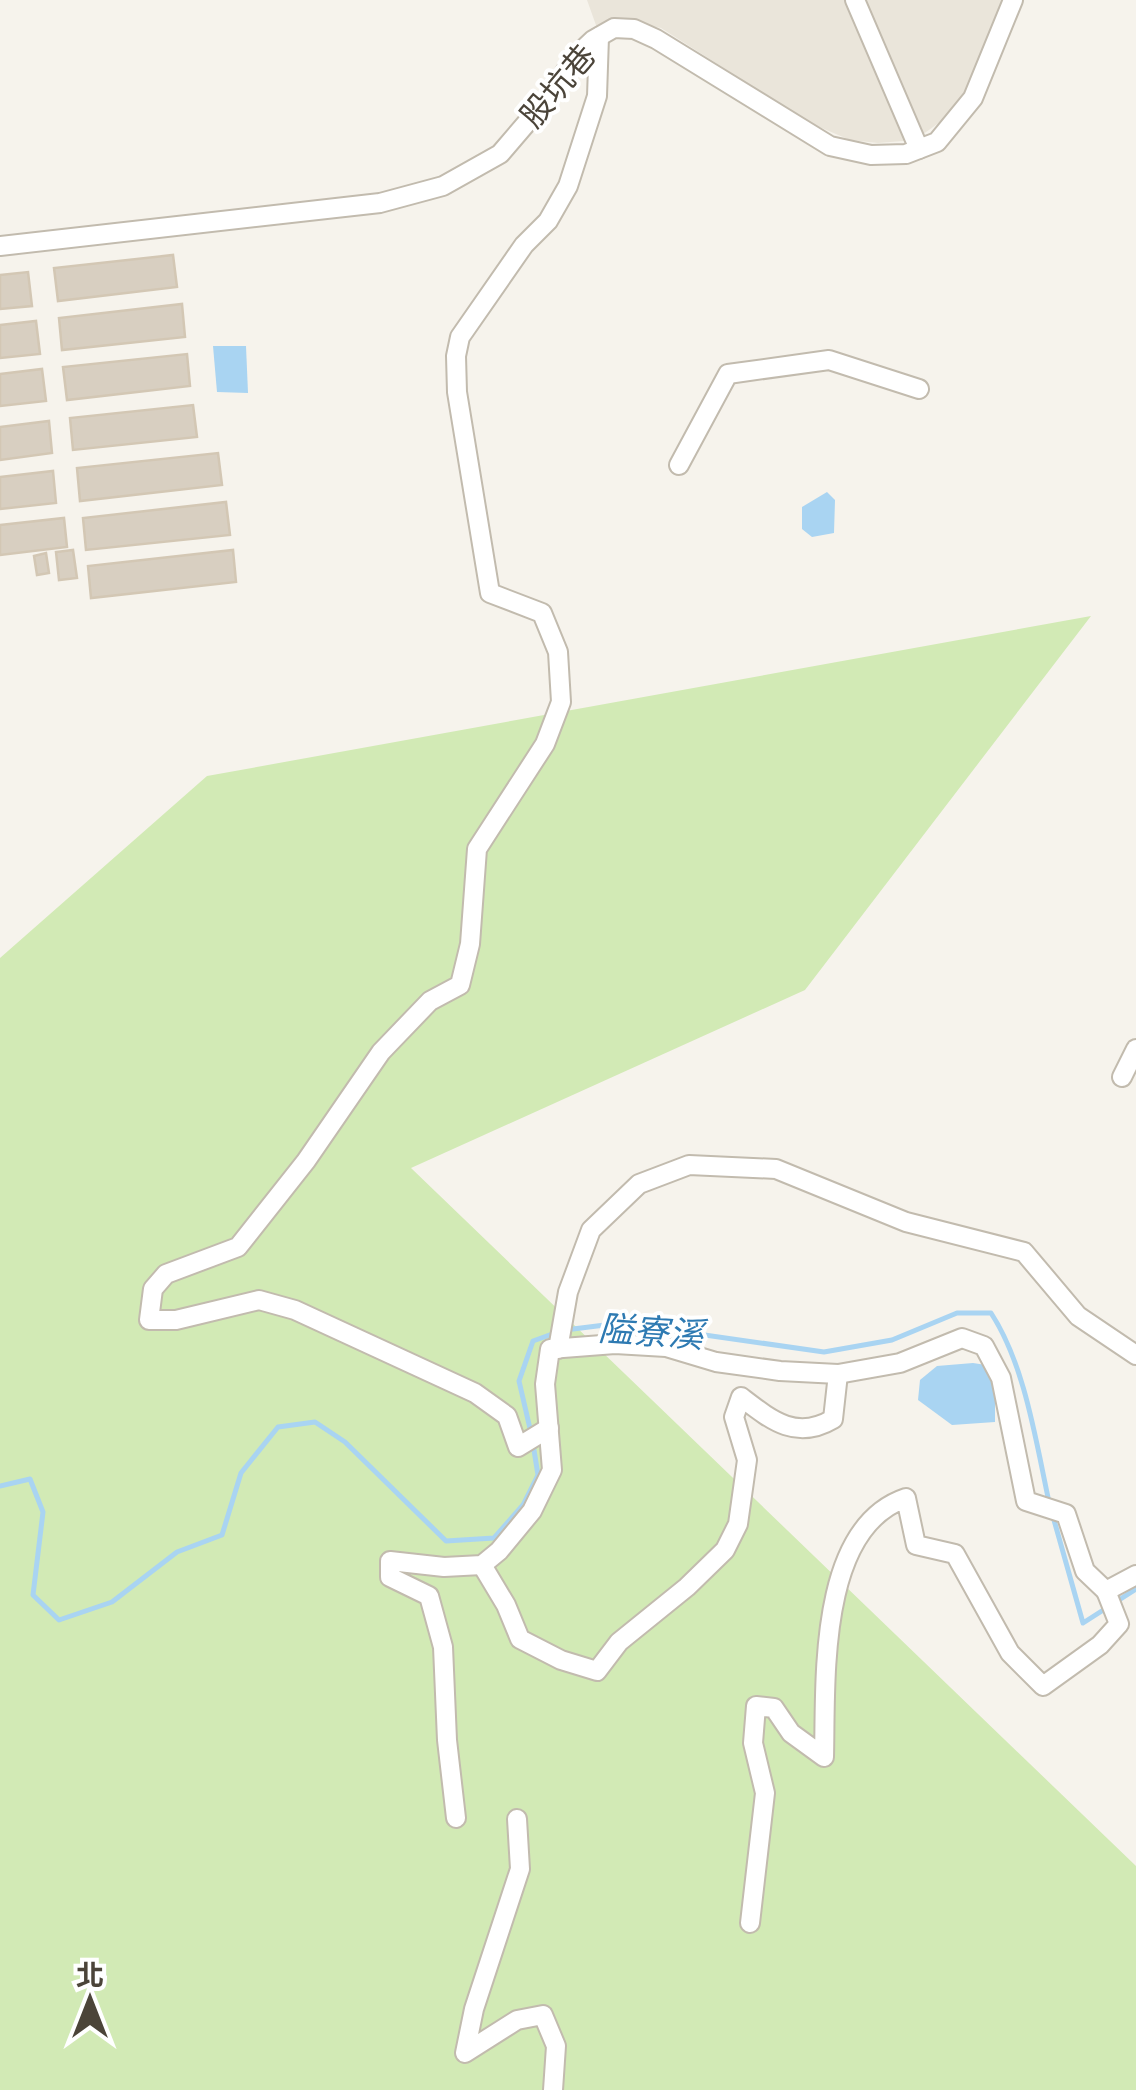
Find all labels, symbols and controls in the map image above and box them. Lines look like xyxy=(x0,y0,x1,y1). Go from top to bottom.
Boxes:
street label: 股坑巷 xyxy=(513,37,603,135)
water label: 隘寮溪 xyxy=(597,1307,710,1357)
north arrow xyxy=(40,1950,140,2050)
text: 北 xyxy=(76,1959,104,1992)

